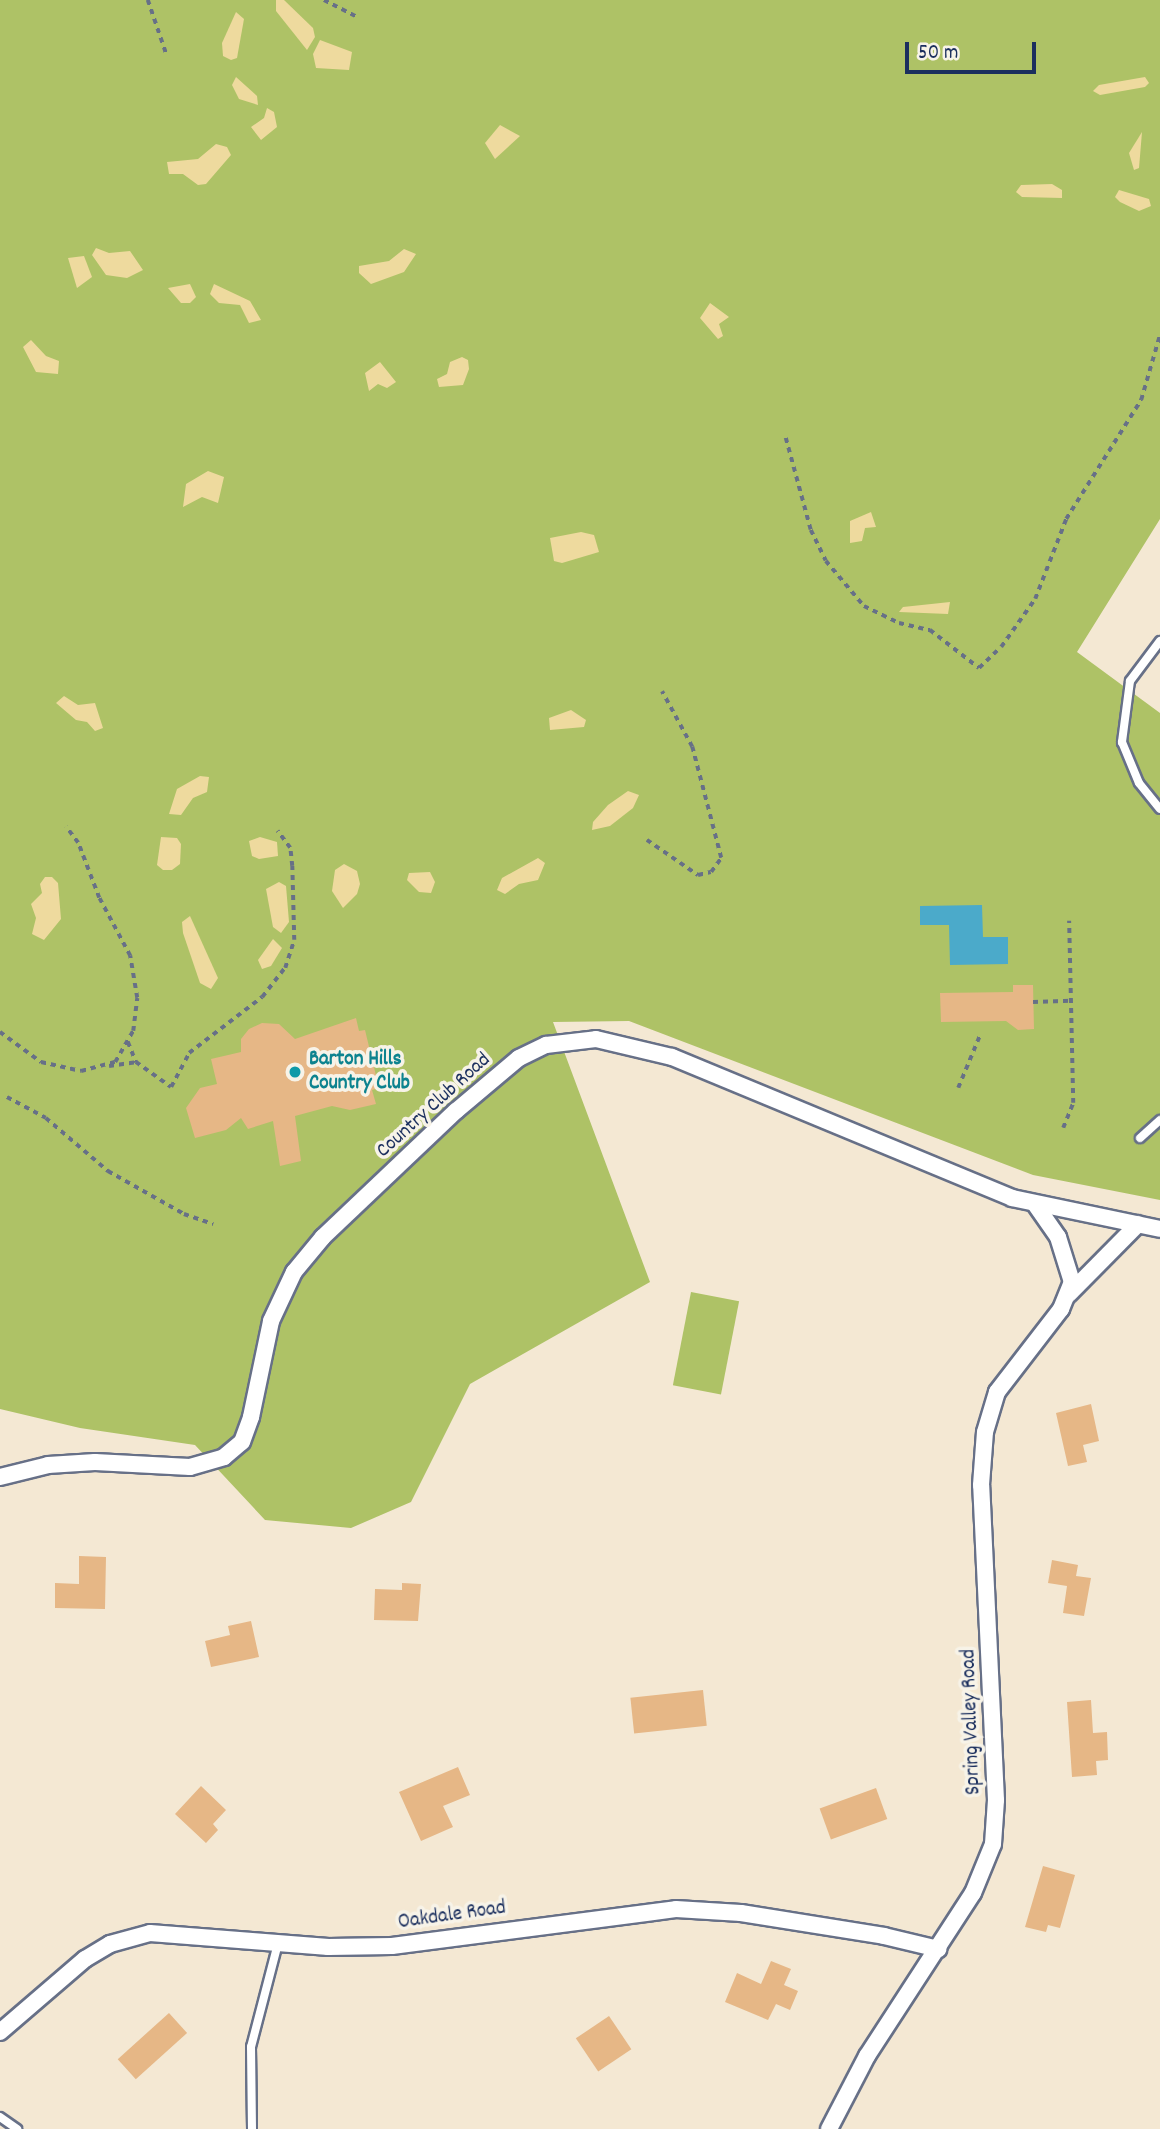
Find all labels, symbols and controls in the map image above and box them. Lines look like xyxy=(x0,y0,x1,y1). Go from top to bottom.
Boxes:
scale bar xyxy=(908,28,1039,72)
text: 50 m xyxy=(918,39,958,69)
place label: Barton Hills Country Club xyxy=(309,1047,410,1097)
street label: Country Club Road xyxy=(372,1048,496,1164)
marker: Barton Hills Country Club xyxy=(287,1064,303,1080)
street label: Spring Valley Road xyxy=(957,1649,987,1795)
street label: Oakdale Road xyxy=(397,1896,507,1936)

